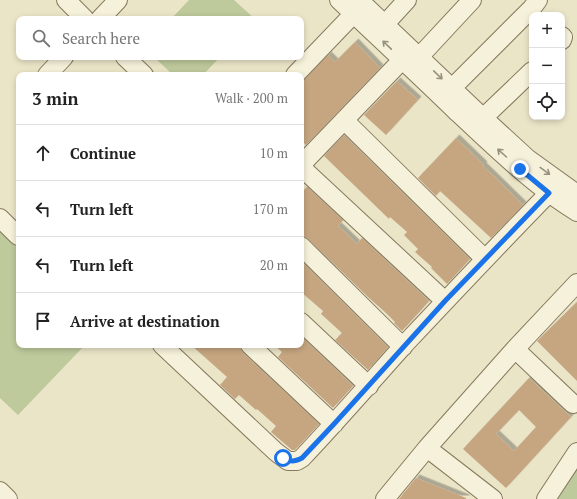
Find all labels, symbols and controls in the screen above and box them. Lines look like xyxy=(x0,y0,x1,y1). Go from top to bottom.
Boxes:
map controls xyxy=(529,12,565,120)
button: + xyxy=(529,12,565,48)
search box xyxy=(16,16,304,60)
icon: search xyxy=(30,27,52,49)
text: Search here xyxy=(62,28,140,48)
one-way arrow xyxy=(382,41,392,50)
button: − xyxy=(529,48,565,84)
one-way arrow xyxy=(433,70,443,80)
button: locate xyxy=(529,84,565,120)
text: 3 min xyxy=(32,87,79,110)
text: Walk · 200 m xyxy=(215,89,288,107)
icon: ahead xyxy=(32,142,54,164)
text: Continue xyxy=(70,143,136,163)
text: 10 m xyxy=(260,144,288,162)
one-way arrow xyxy=(497,149,507,158)
route end xyxy=(511,160,529,178)
one-way arrow xyxy=(539,167,550,176)
icon: left xyxy=(32,198,54,220)
text: Turn left xyxy=(70,199,134,219)
text: 170 m xyxy=(253,200,288,218)
icon: left xyxy=(32,254,54,276)
text: Turn left xyxy=(70,255,134,275)
text: 20 m xyxy=(260,256,288,274)
icon: arrive xyxy=(32,310,54,332)
text: Arrive at destination xyxy=(70,311,220,331)
route start xyxy=(274,449,292,467)

